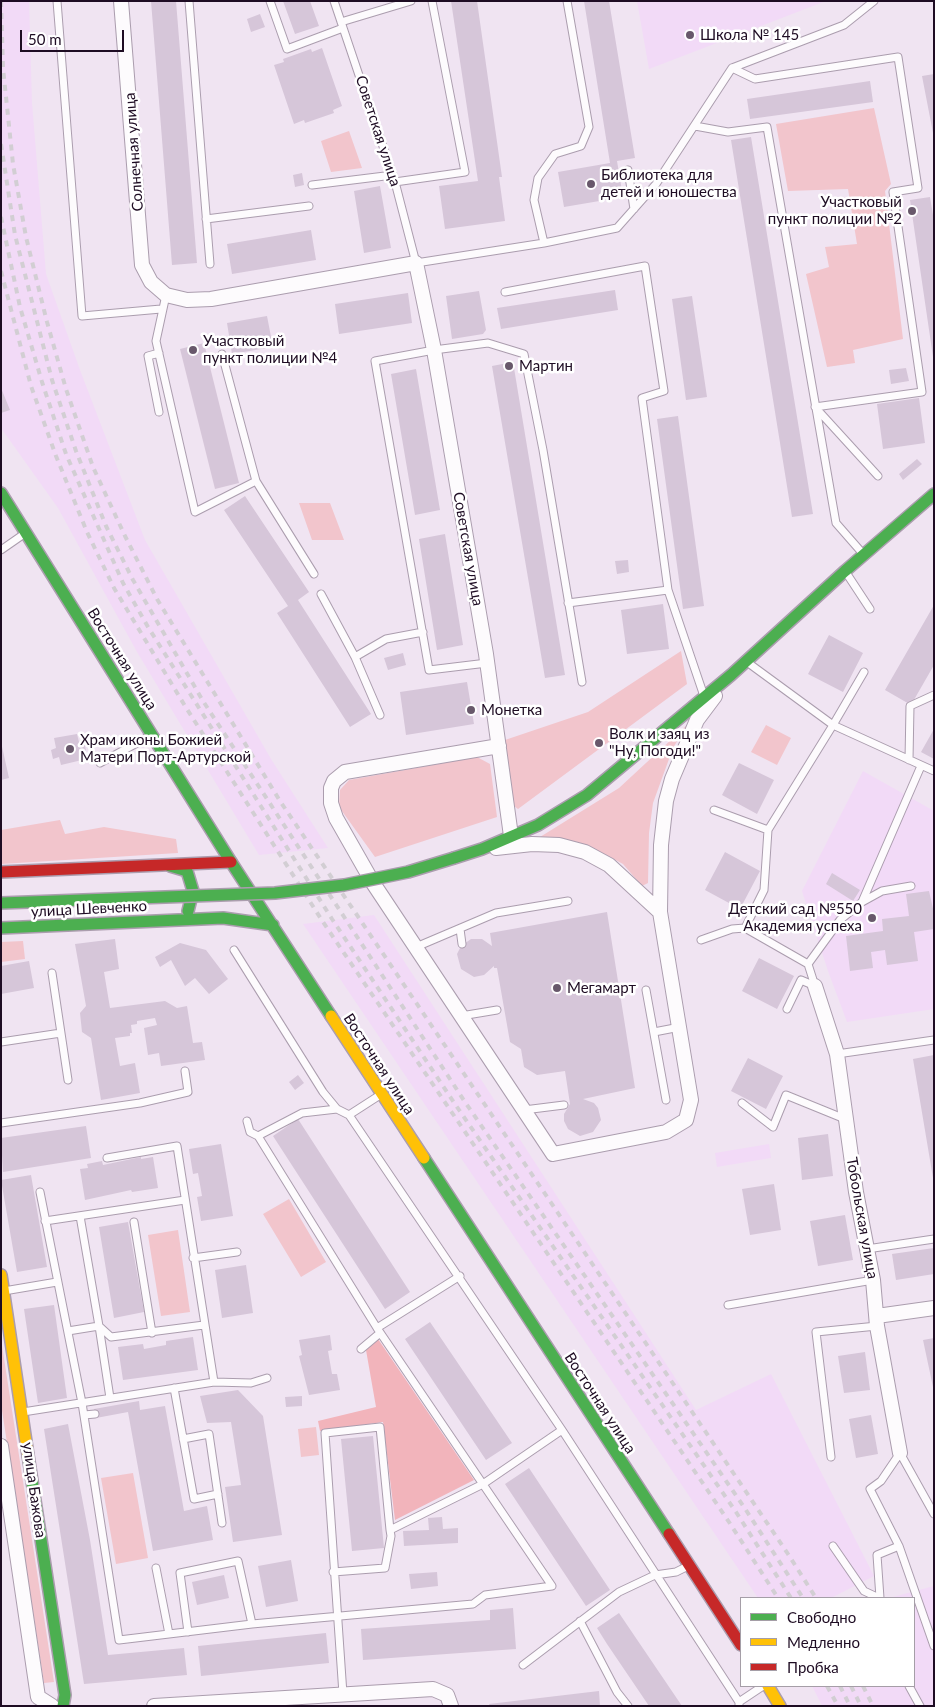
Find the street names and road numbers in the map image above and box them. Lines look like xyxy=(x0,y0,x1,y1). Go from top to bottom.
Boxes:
street label: Советская улица xyxy=(352,73,404,189)
street label: Солнечная улица xyxy=(121,92,147,212)
street label: Советская улица xyxy=(449,491,487,607)
street label: Восточная улица xyxy=(83,605,161,713)
street label: улица Шевченко xyxy=(31,897,147,921)
street label: Восточная улица xyxy=(340,1010,418,1118)
street label: Тобольская улица xyxy=(842,1156,882,1280)
street label: Восточная улица xyxy=(561,1349,639,1457)
street label: улица Бажова xyxy=(18,1441,50,1539)

